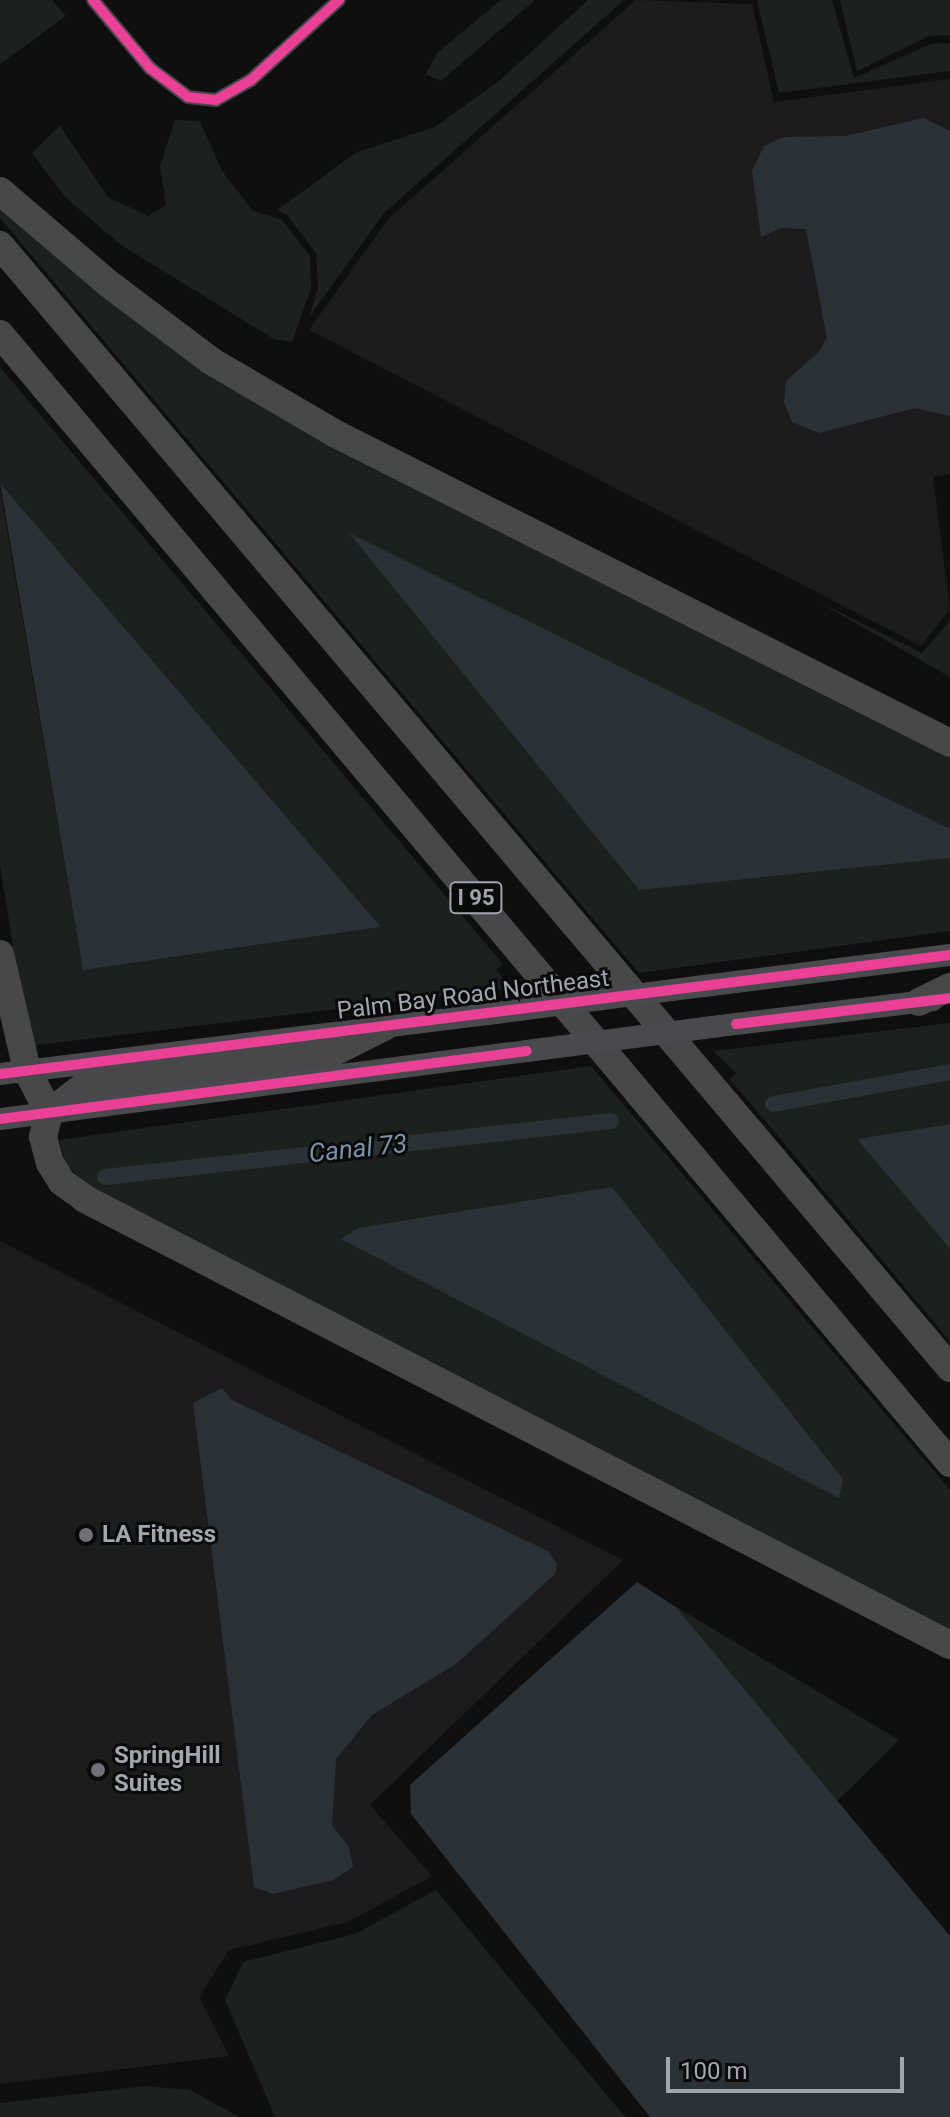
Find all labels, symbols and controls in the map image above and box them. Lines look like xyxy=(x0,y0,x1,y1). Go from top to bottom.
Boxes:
road number: I 95 xyxy=(448,880,504,916)
street label: Palm Bay Road Northeast xyxy=(335,964,611,1026)
water label: Canal 73 xyxy=(307,1128,409,1170)
place label: LA Fitness xyxy=(102,1521,216,1549)
marker: LA Fitness xyxy=(77,1526,95,1544)
place label: SpringHill Suites xyxy=(114,1742,221,1798)
marker: SpringHill Suites xyxy=(89,1761,107,1779)
scale bar xyxy=(670,2041,908,2091)
text: 100 m xyxy=(680,2057,747,2085)

